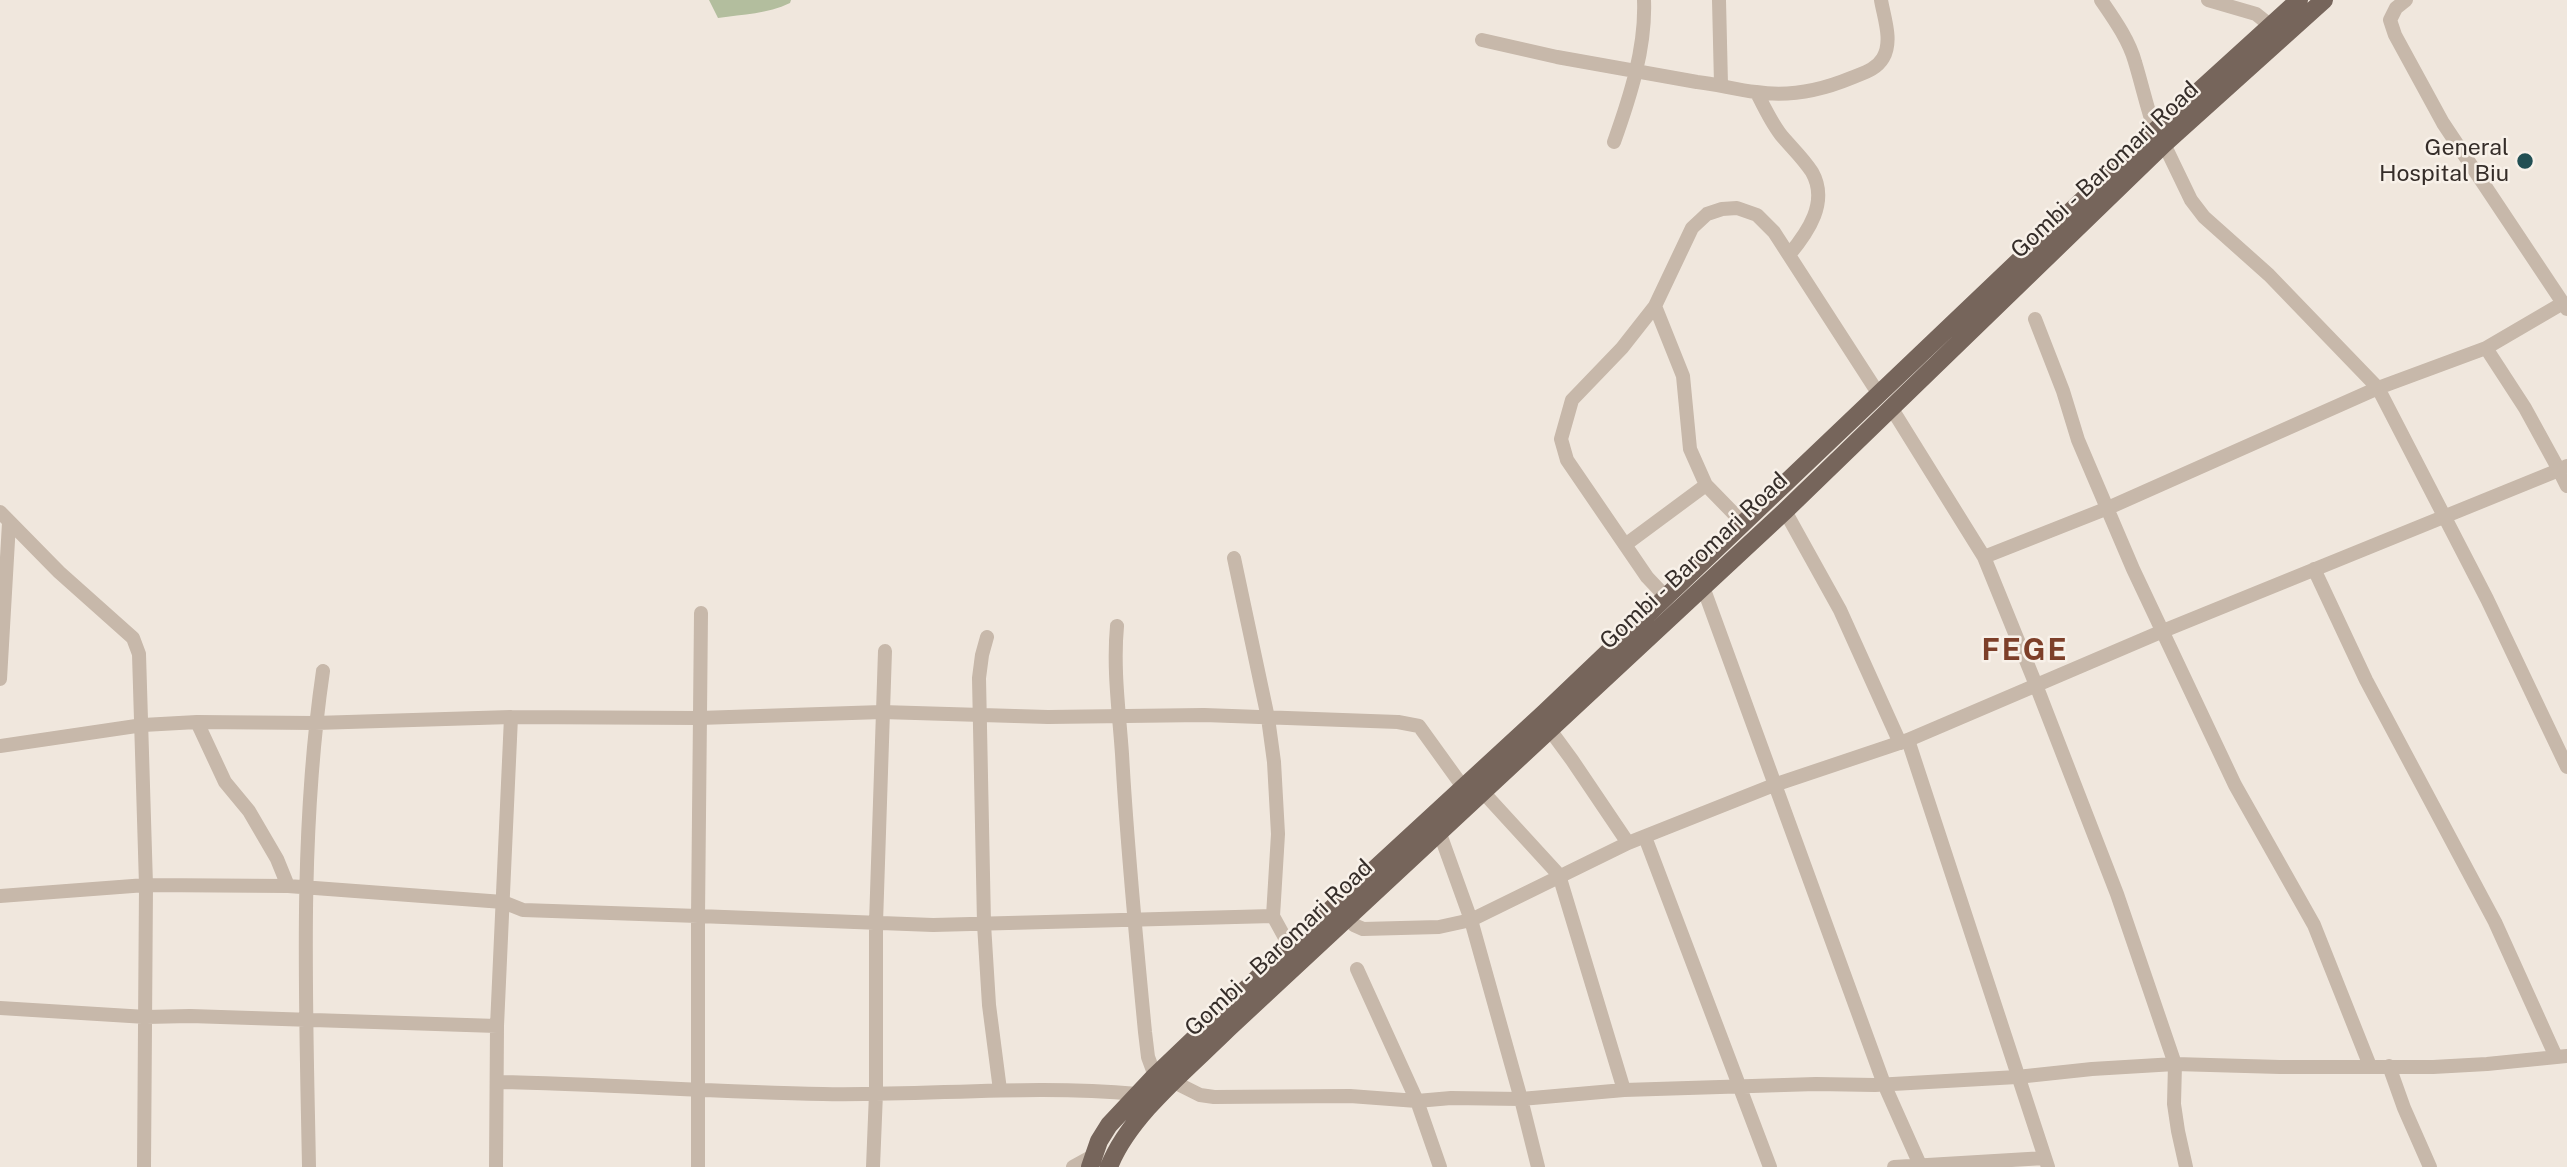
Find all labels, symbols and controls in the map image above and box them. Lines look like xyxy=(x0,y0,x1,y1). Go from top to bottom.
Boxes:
street label: Gombi - Baromari Road xyxy=(2006,76,2204,264)
place label: General Hospital Biu xyxy=(2379,134,2509,188)
marker: General Hospital Biu xyxy=(2515,151,2535,171)
street label: Gombi - Baromari Road xyxy=(1595,467,1793,655)
district label: FEGE xyxy=(1982,633,2068,669)
street label: Gombi - Baromari Road xyxy=(1180,854,1378,1042)

